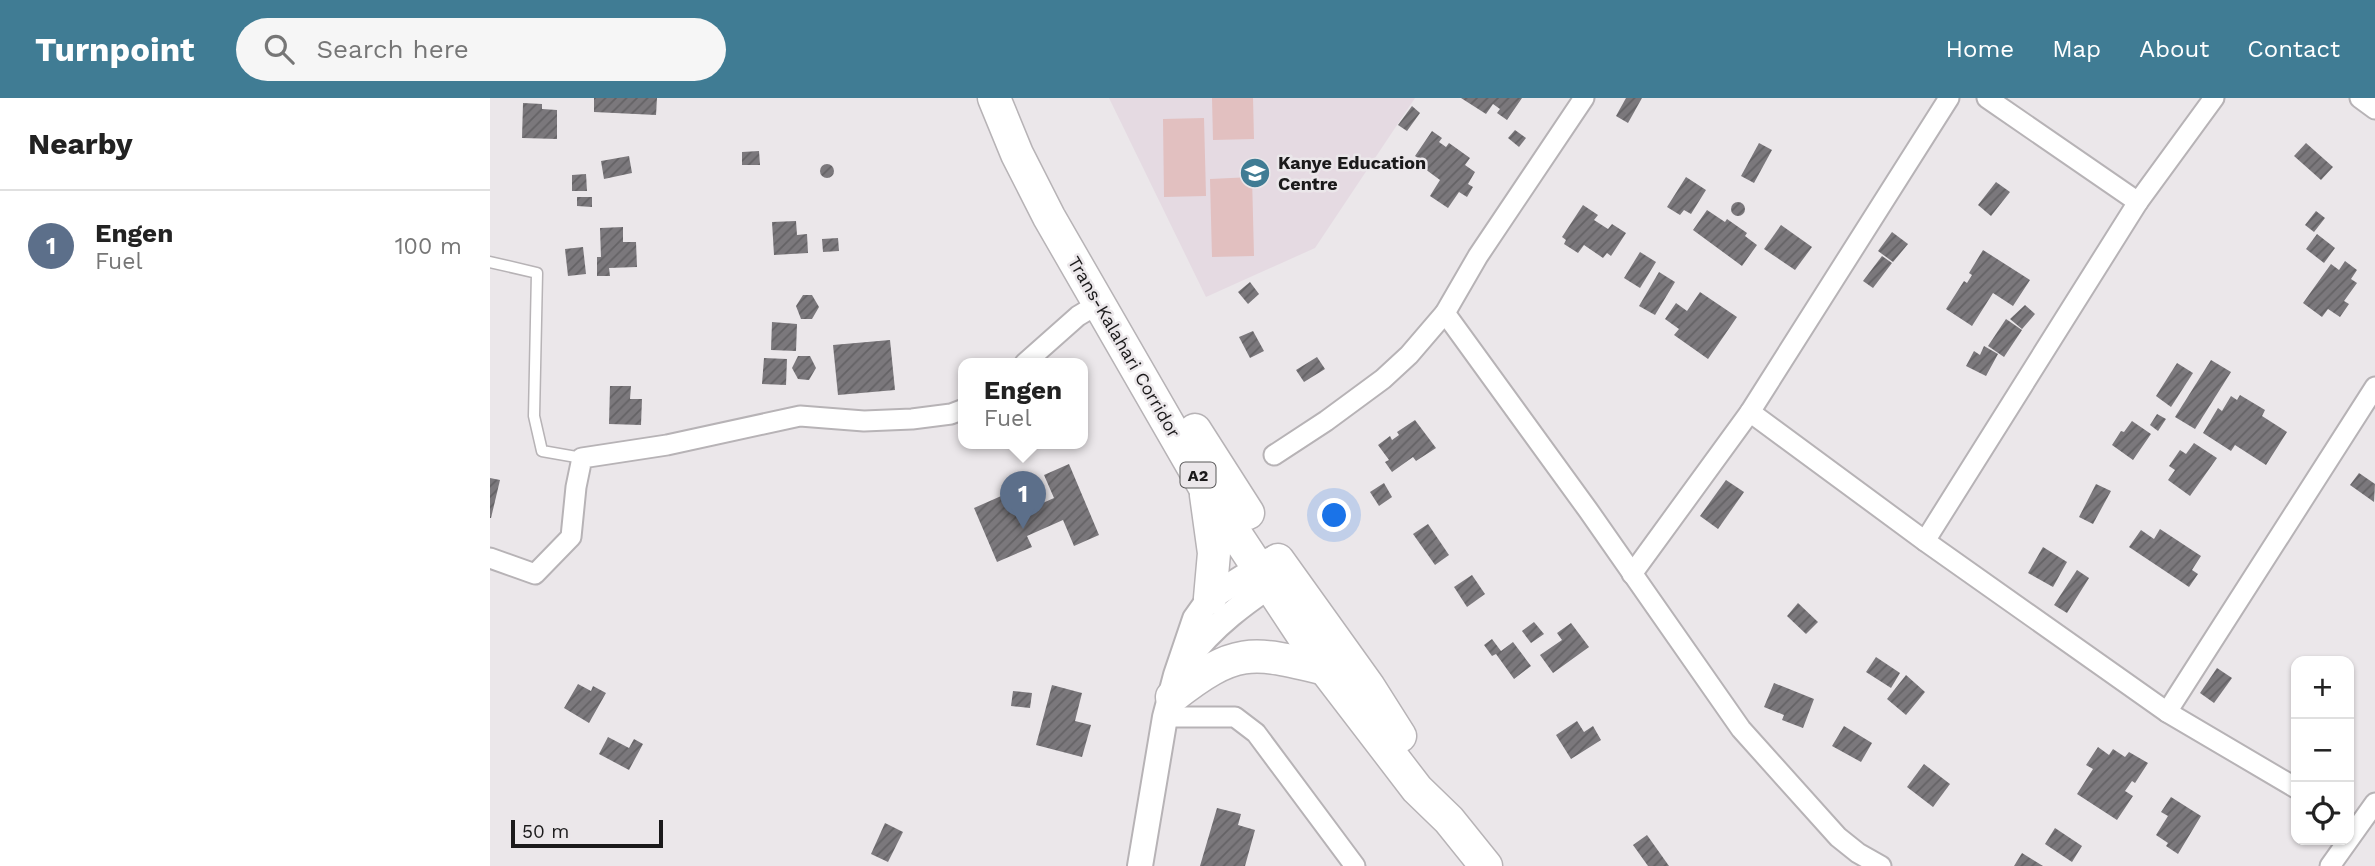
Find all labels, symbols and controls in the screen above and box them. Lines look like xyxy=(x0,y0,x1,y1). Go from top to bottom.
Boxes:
search box xyxy=(236,18,726,81)
text: Turnpoint xyxy=(35,30,194,69)
icon: search xyxy=(260,30,298,68)
text: Search here xyxy=(316,34,469,64)
text: Home xyxy=(1946,35,2014,63)
text: Map xyxy=(2052,35,2101,63)
text: About xyxy=(2139,35,2209,63)
text: Contact xyxy=(2247,35,2340,63)
text: Nearby xyxy=(28,126,133,161)
place label: Kanye Education Centre xyxy=(1278,152,1426,194)
school or university icon: Kanye Education Centre xyxy=(1238,156,1272,190)
text: Engen xyxy=(95,218,173,248)
text: 1 xyxy=(46,233,56,260)
text: 100 m xyxy=(395,233,462,260)
text: Fuel xyxy=(95,248,143,275)
street label: Trans-Kalahari Corridor xyxy=(1064,252,1185,441)
popup xyxy=(958,358,1088,449)
text: Engen xyxy=(984,375,1062,405)
text: Fuel xyxy=(984,405,1031,432)
road number: A2 xyxy=(1180,462,1216,488)
pin: 1 xyxy=(1000,471,1046,529)
your location xyxy=(1317,498,1351,532)
map controls xyxy=(2291,656,2354,845)
button: + xyxy=(2291,656,2354,719)
button: − xyxy=(2291,719,2354,782)
button: locate xyxy=(2291,782,2354,845)
scale bar xyxy=(511,817,663,849)
text: 50 m xyxy=(522,820,569,843)

